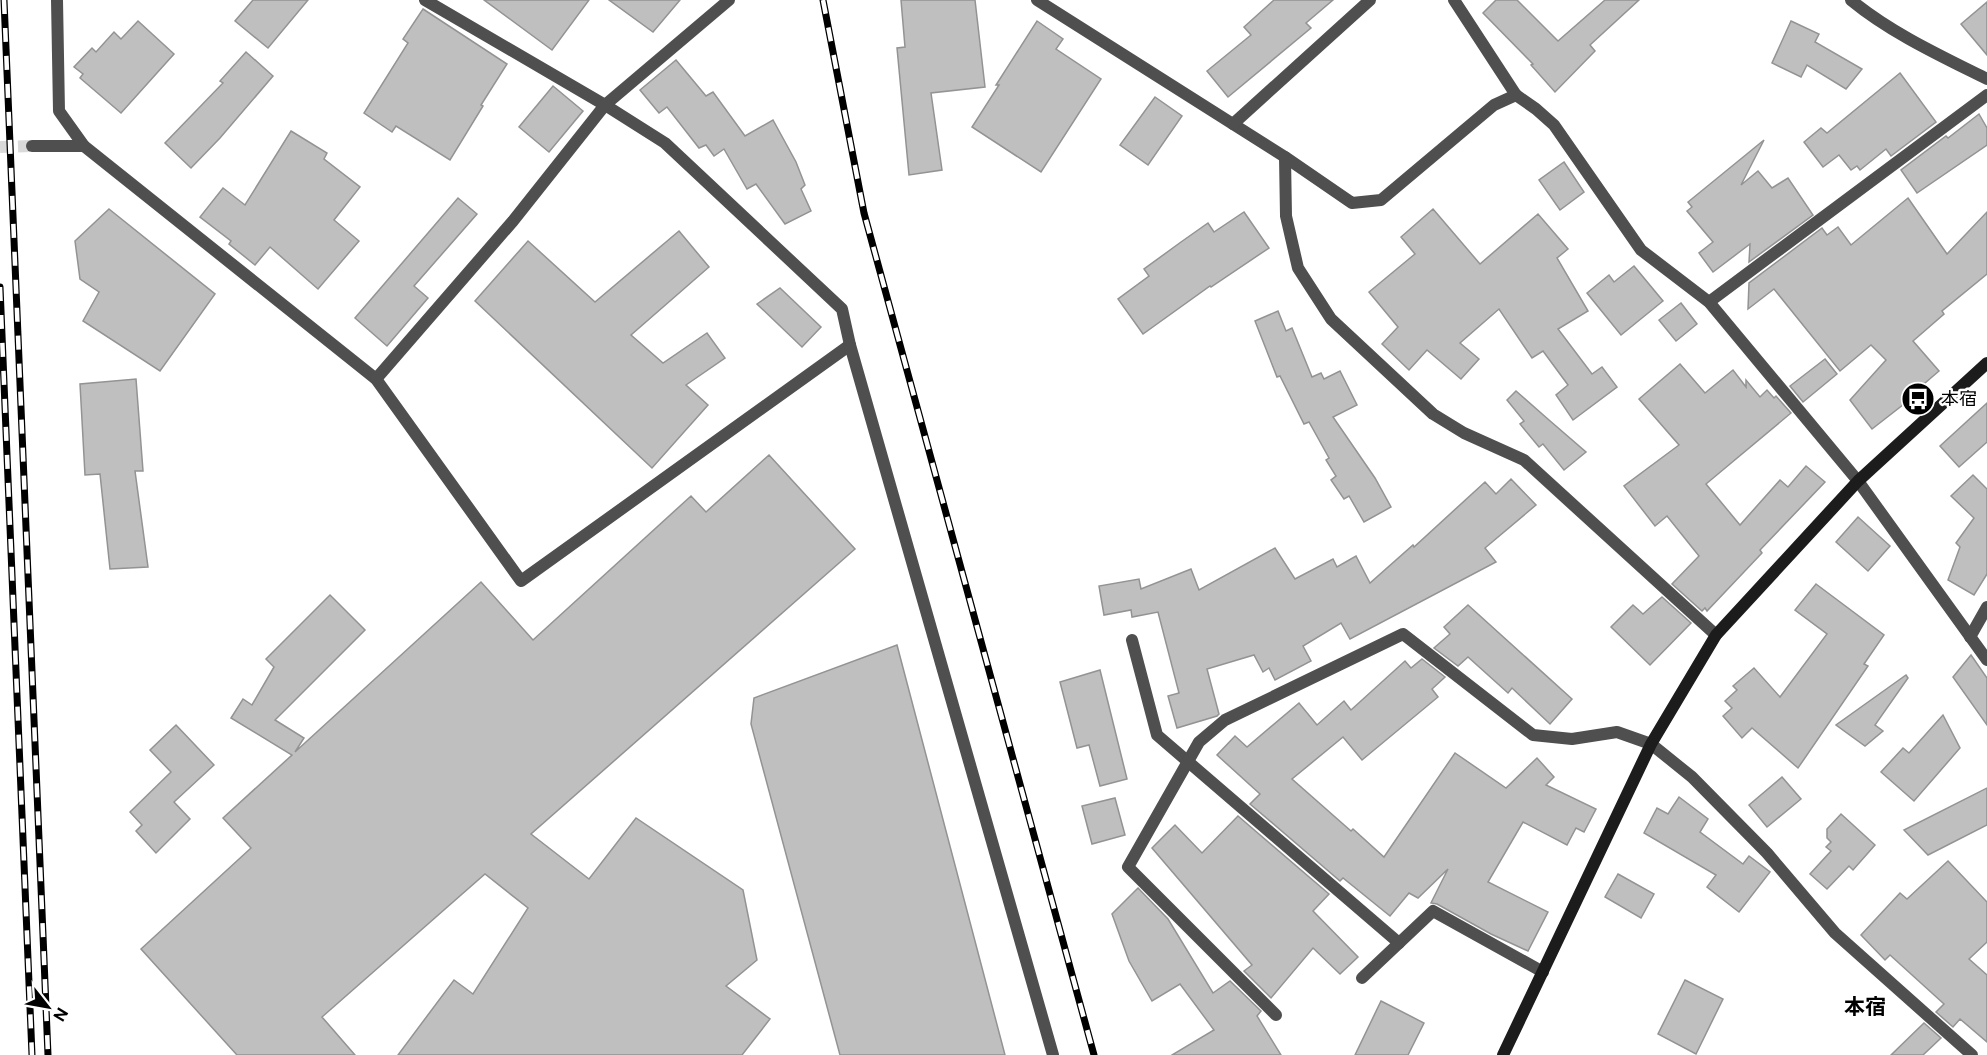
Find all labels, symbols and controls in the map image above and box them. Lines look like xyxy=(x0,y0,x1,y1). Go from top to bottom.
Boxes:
bus stop icon: 本宿 xyxy=(1900,381,1936,417)
place label: 本宿 xyxy=(1941,388,1977,409)
north arrow xyxy=(18,977,78,1037)
district label: 本宿 xyxy=(1844,994,1886,1019)
text: N xyxy=(49,1004,72,1025)

